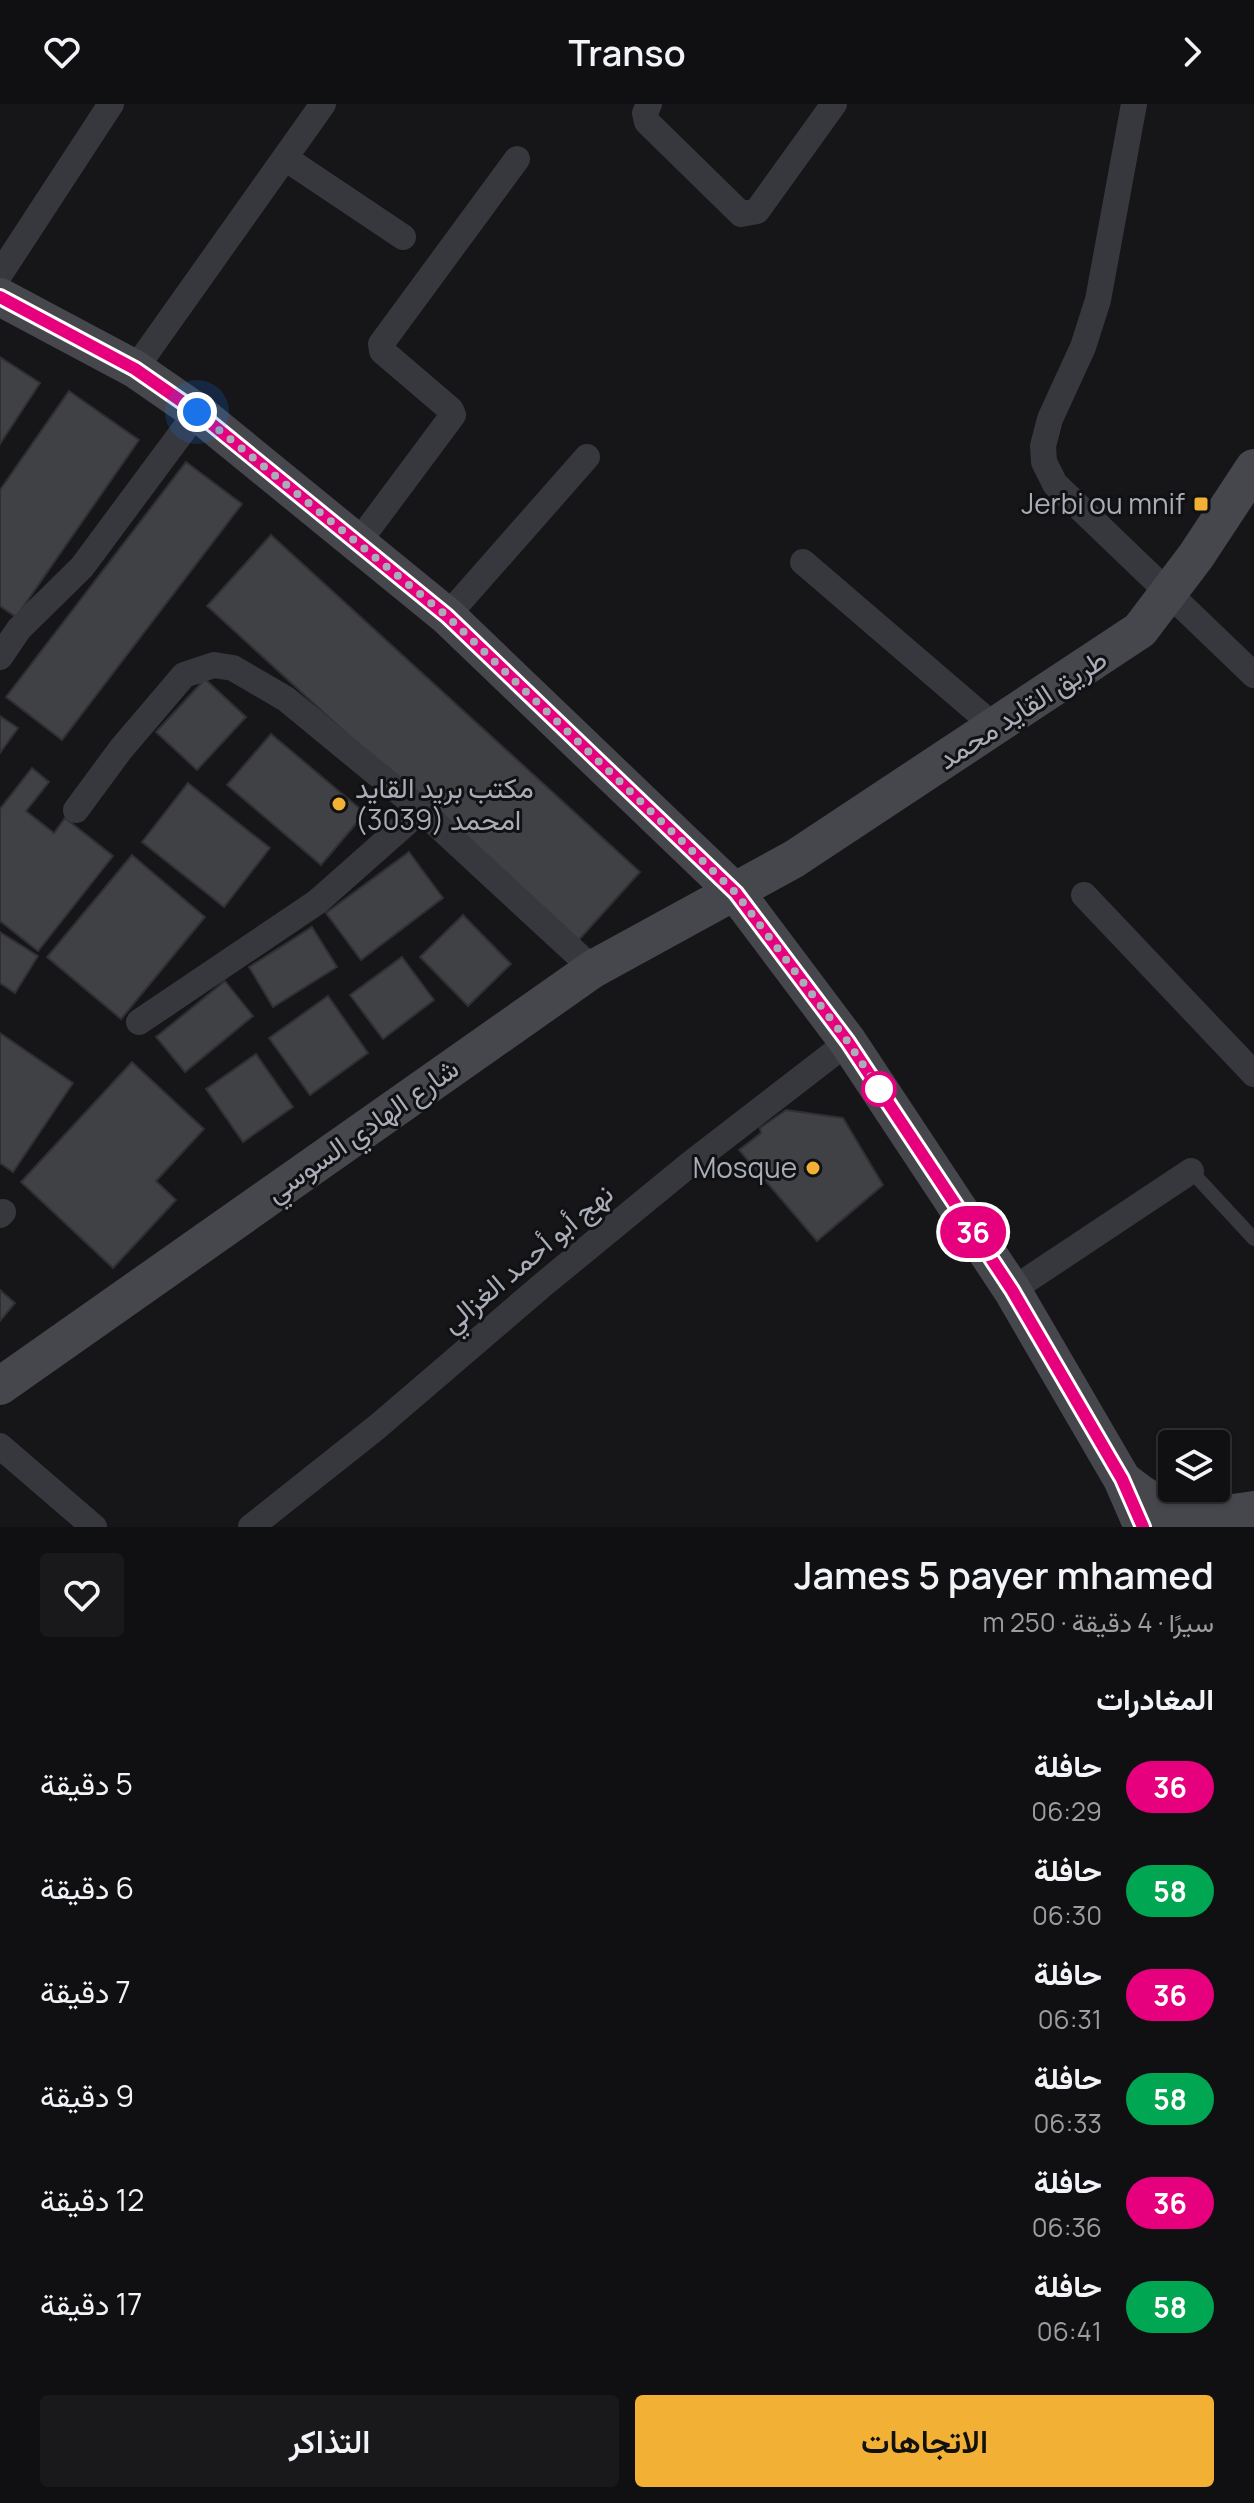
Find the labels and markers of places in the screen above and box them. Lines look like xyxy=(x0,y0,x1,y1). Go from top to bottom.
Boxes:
place label: Jerbi ou mnif xyxy=(1021,484,1185,522)
marker: Jerbi ou mnif xyxy=(1192,495,1210,513)
place label: مكتب بريد القايد امحمد (3039) xyxy=(355,768,534,838)
marker: مكتب بريد القايد امحمد (3039) xyxy=(330,795,348,813)
unlabelled marker xyxy=(862,1072,896,1106)
place label: Mosque xyxy=(693,1148,797,1186)
marker: Mosque xyxy=(804,1159,822,1177)

